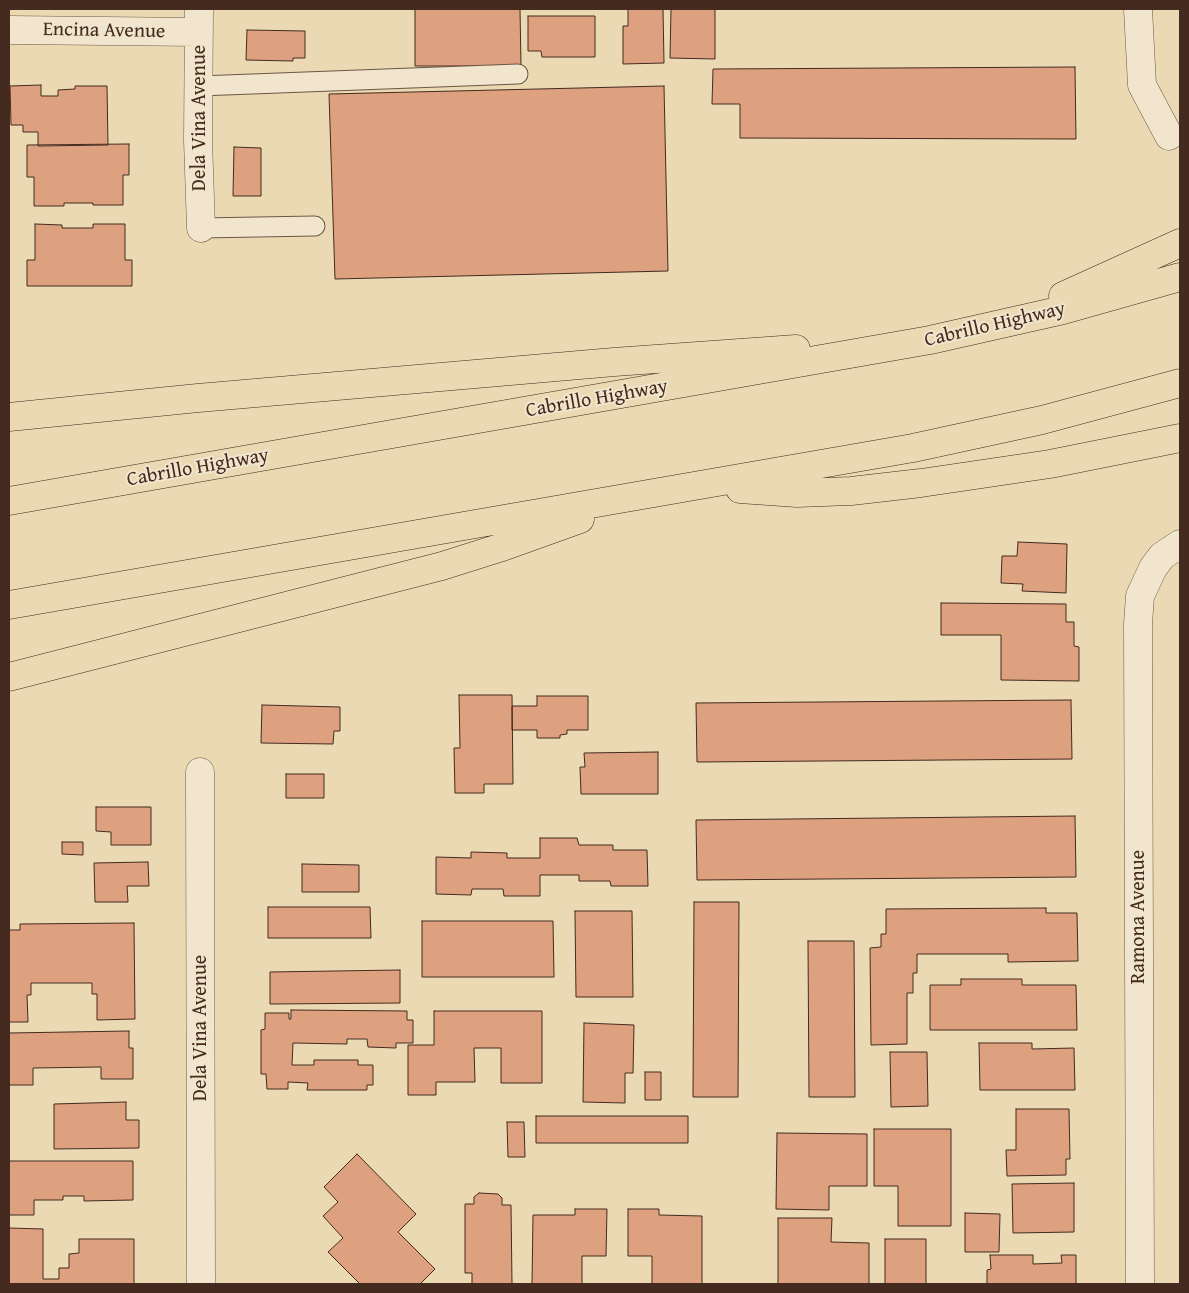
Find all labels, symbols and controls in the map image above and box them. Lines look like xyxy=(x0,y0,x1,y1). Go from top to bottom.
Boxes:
street label: Encina Avenue xyxy=(43,18,165,44)
street label: Dela Vina Avenue xyxy=(188,45,212,191)
street label: Cabrillo Highway xyxy=(922,297,1068,353)
street label: Cabrillo Highway xyxy=(524,375,670,423)
street label: Cabrillo Highway xyxy=(125,444,271,492)
street label: Ramona Avenue xyxy=(1127,850,1151,984)
street label: Dela Vina Avenue xyxy=(189,955,213,1101)

